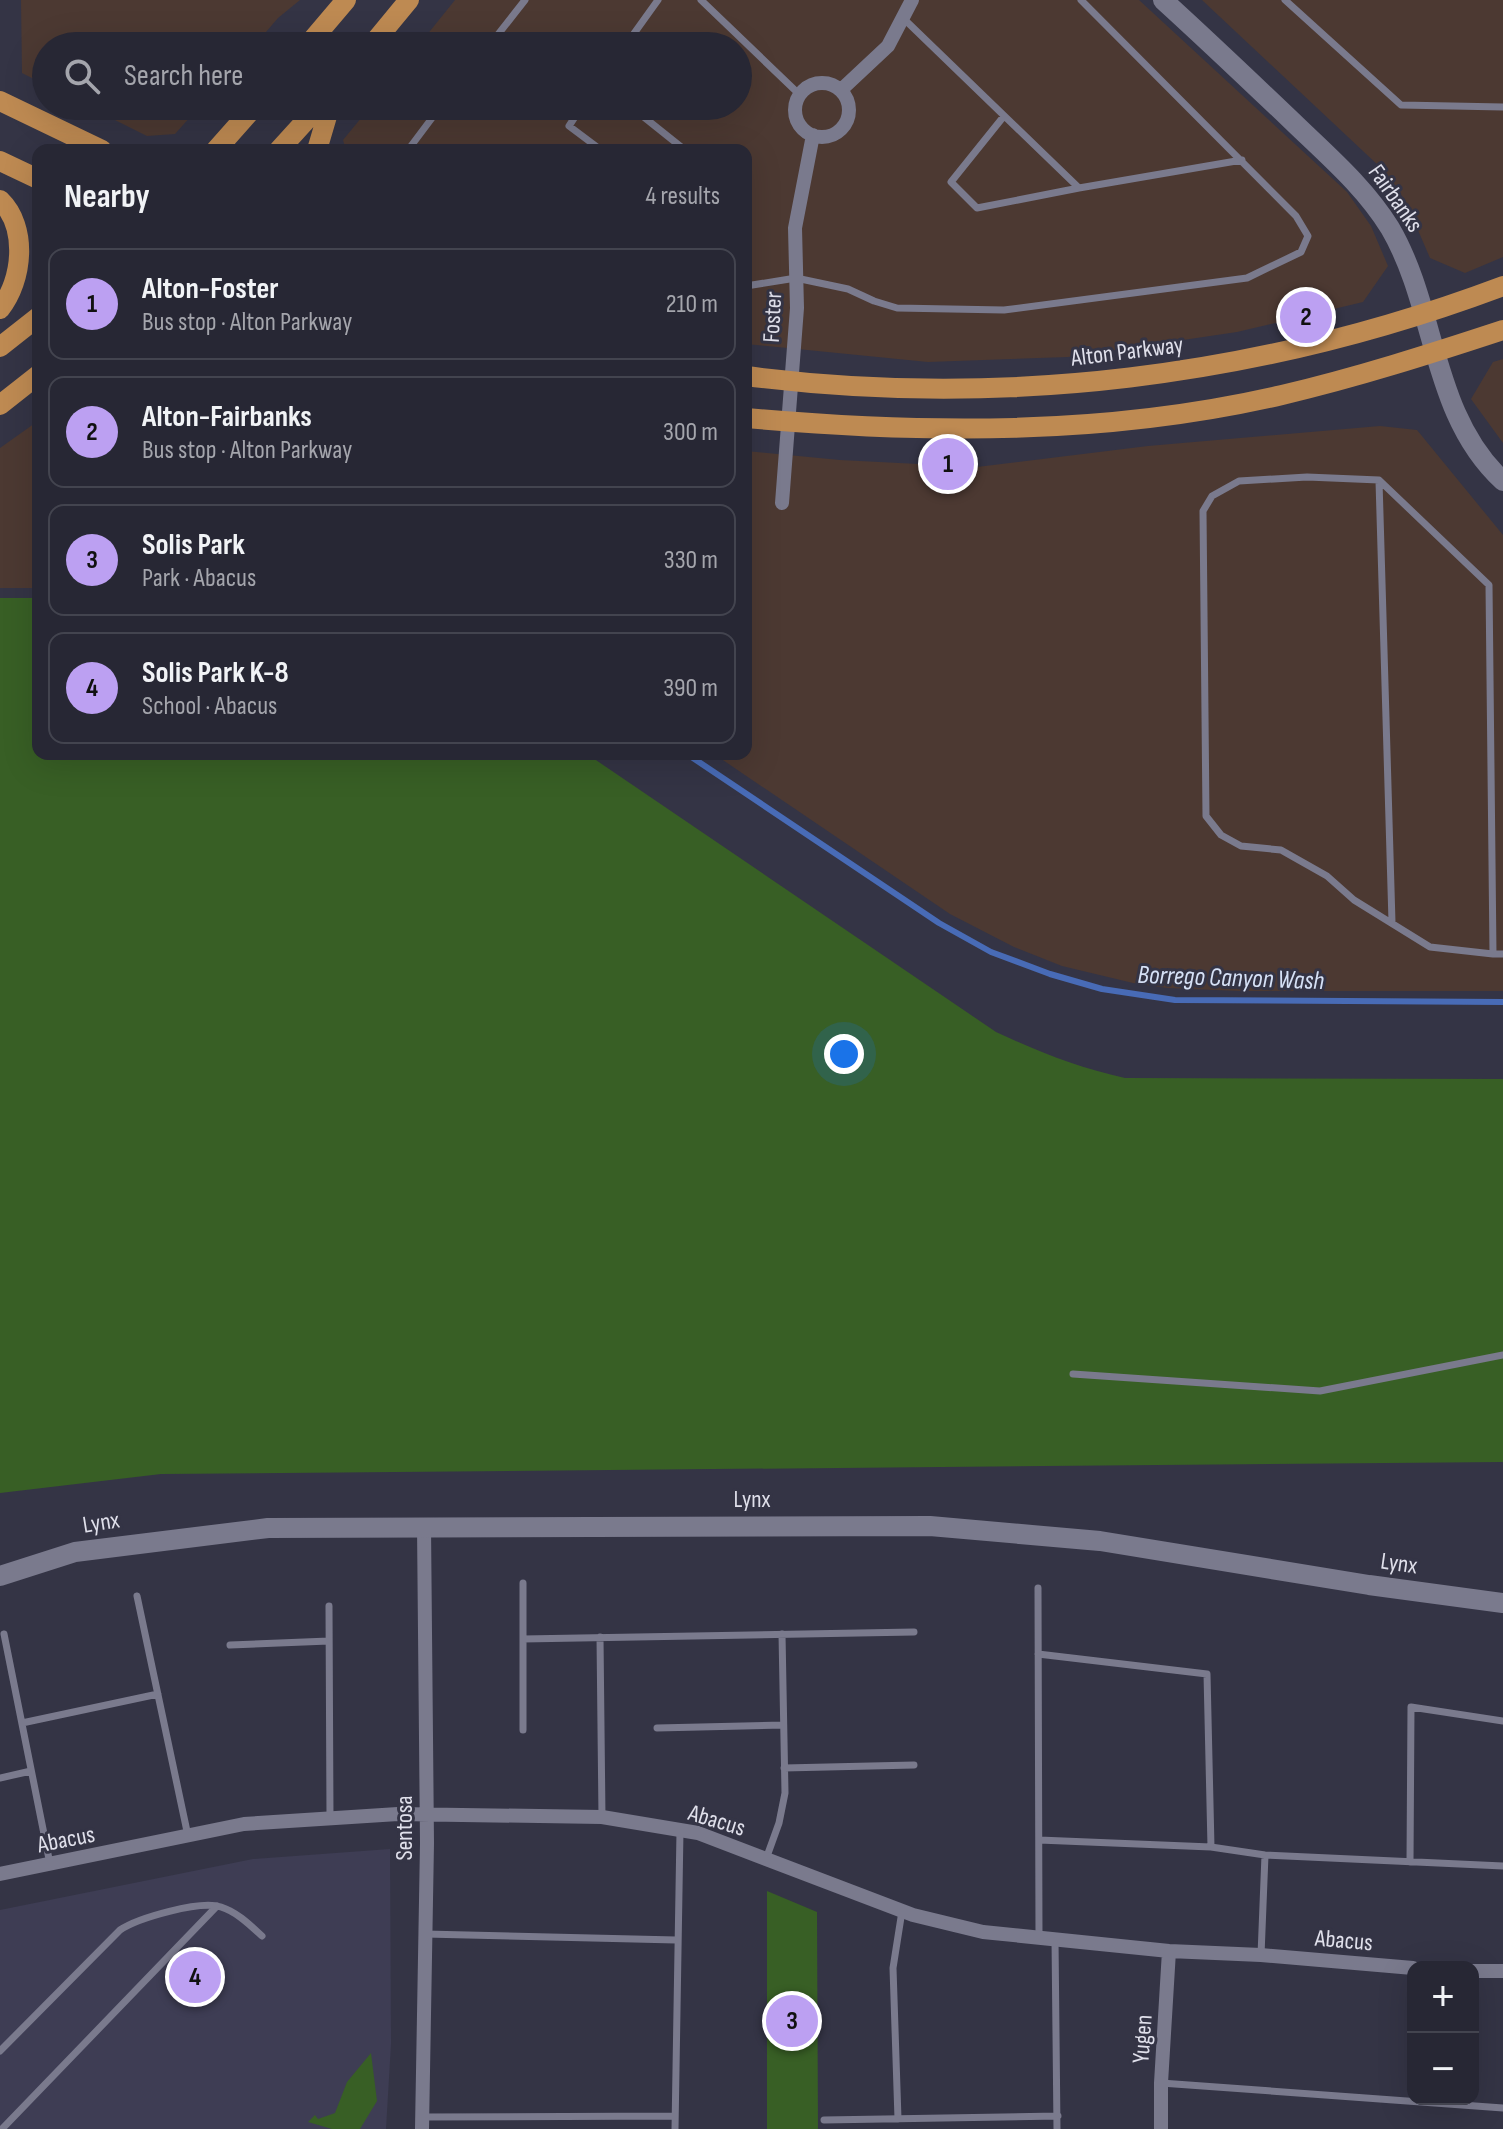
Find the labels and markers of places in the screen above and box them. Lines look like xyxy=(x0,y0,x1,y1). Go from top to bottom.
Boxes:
pin: 2 xyxy=(1280,287,1332,347)
pin: 1 xyxy=(922,434,974,494)
pin: 4 xyxy=(169,1947,221,2007)
pin: 3 xyxy=(766,1991,818,2051)

